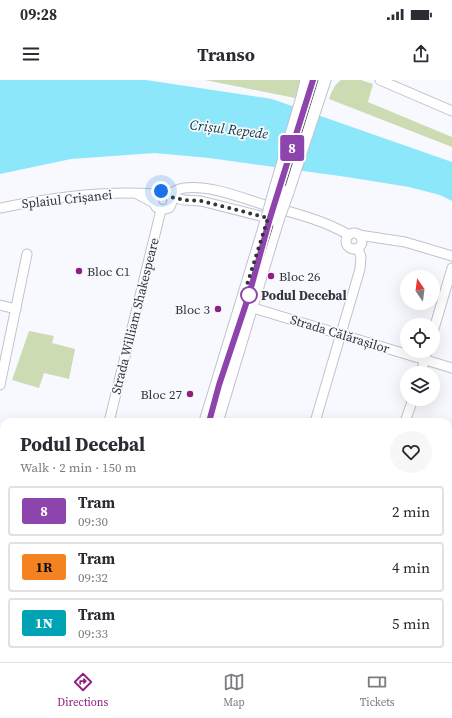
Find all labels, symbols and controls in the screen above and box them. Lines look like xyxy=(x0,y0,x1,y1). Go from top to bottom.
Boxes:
text: 09:28 xyxy=(20,4,57,25)
text: Transo xyxy=(197,42,255,67)
icon: menu xyxy=(20,43,42,65)
icon: share xyxy=(410,43,432,65)
water label: Crișul Repede xyxy=(189,114,270,144)
line badge: 8 xyxy=(279,135,305,161)
text: 8 xyxy=(288,138,296,158)
your location xyxy=(151,181,171,201)
street label: Splaiul Crișanei xyxy=(21,186,113,212)
street label: Strada William Shakespeare xyxy=(107,236,163,396)
place label: Bloc C1 xyxy=(87,263,130,280)
marker: Bloc C1 xyxy=(74,266,84,276)
place label: Bloc 26 xyxy=(279,268,320,285)
north arrow xyxy=(400,270,440,310)
map controls xyxy=(400,270,440,406)
marker: Bloc 26 xyxy=(266,271,276,281)
marker: Podul Decebal xyxy=(240,286,258,304)
place label: Podul Decebal xyxy=(261,287,347,304)
place label: Bloc 3 xyxy=(175,301,210,318)
marker: Bloc 3 xyxy=(213,304,223,314)
street label: Strada Călărașilor xyxy=(288,311,392,357)
button: locate xyxy=(400,318,440,358)
button: layers xyxy=(400,366,440,406)
place label: Bloc 27 xyxy=(141,386,182,403)
marker: Bloc 27 xyxy=(185,389,195,399)
text: Podul Decebal xyxy=(20,431,145,457)
button: heart xyxy=(390,431,432,473)
text: Walk · 2 min · 150 m xyxy=(20,459,136,476)
text: Tram xyxy=(78,492,115,513)
text: 8 xyxy=(40,501,48,521)
text: 2 min xyxy=(392,501,430,522)
text: 09:30 xyxy=(78,513,108,530)
text: Tram xyxy=(78,548,115,569)
text: 1R xyxy=(35,557,53,577)
text: 4 min xyxy=(392,557,430,578)
text: 09:32 xyxy=(78,569,108,586)
text: Tram xyxy=(78,604,115,625)
text: 1N xyxy=(35,613,53,633)
text: 5 min xyxy=(392,613,430,634)
text: 09:33 xyxy=(78,625,108,642)
tab: Directions xyxy=(57,671,108,710)
tab: Map xyxy=(223,671,245,710)
tab: Tickets xyxy=(360,671,395,710)

